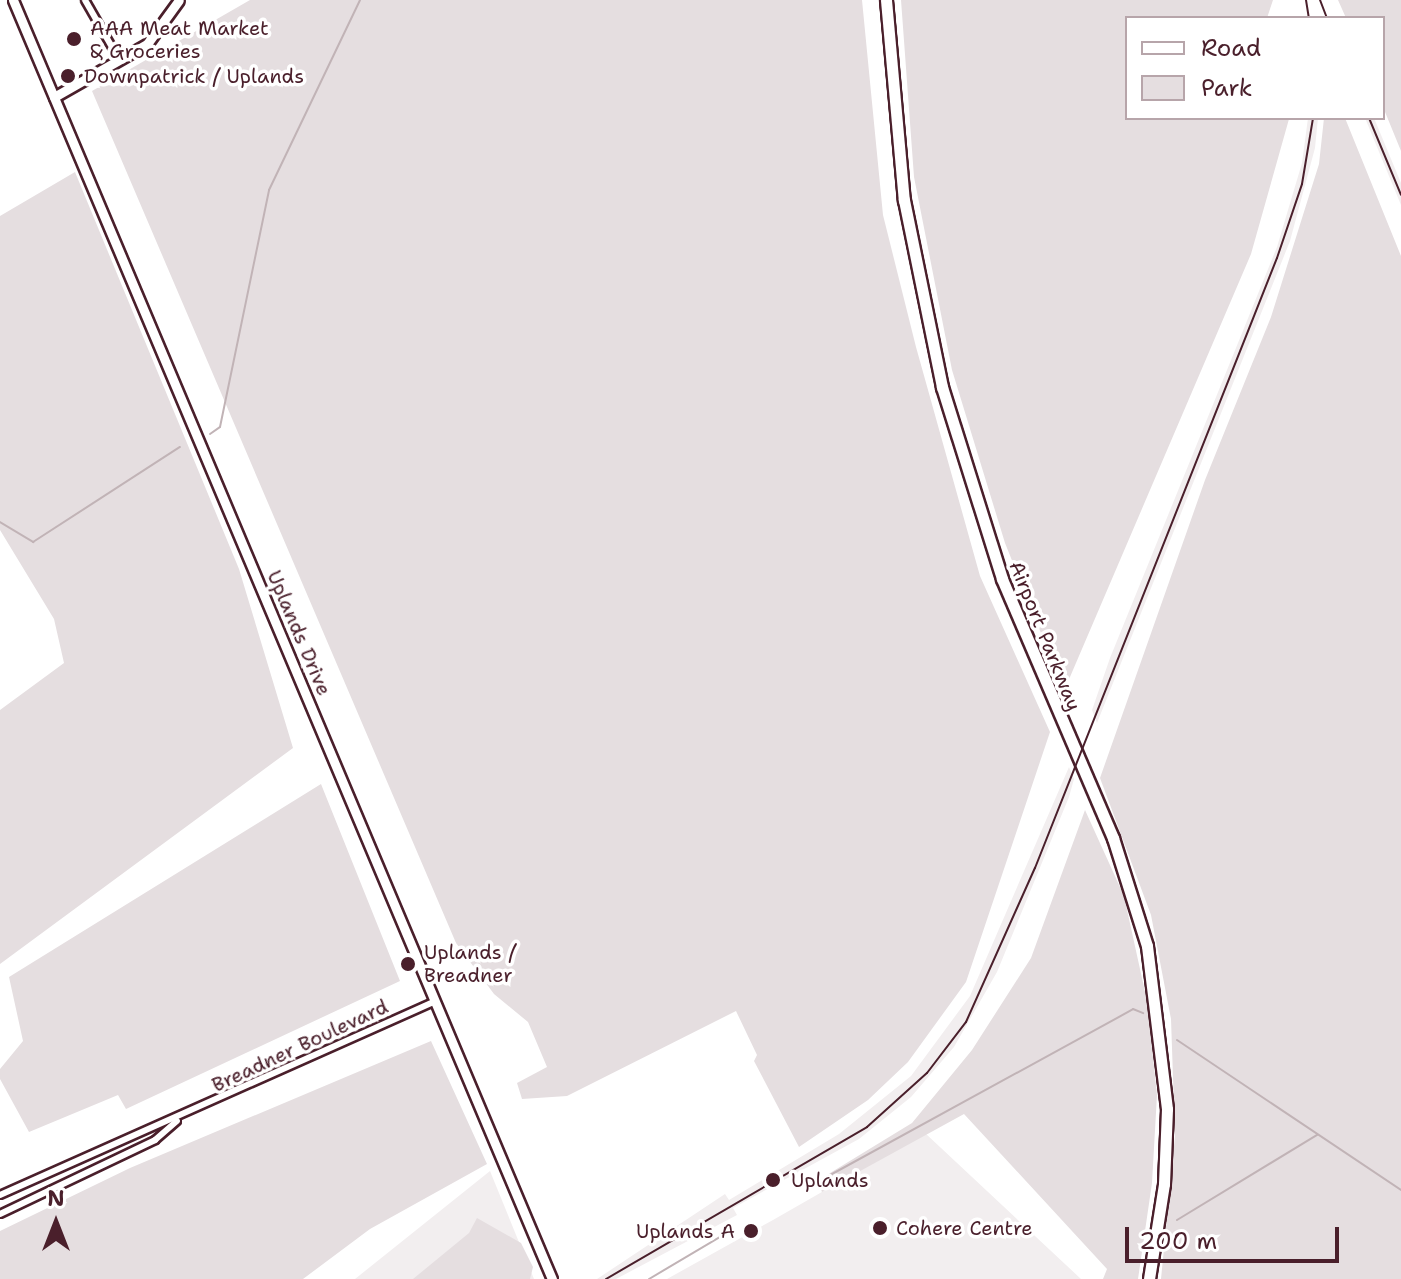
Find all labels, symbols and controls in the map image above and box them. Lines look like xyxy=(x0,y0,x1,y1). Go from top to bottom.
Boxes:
place label: AAA Meat Market & Groceries xyxy=(90,16,269,63)
legend xyxy=(1125,16,1385,120)
marker: AAA Meat Market & Groceries xyxy=(65,30,83,48)
text: Road xyxy=(1201,32,1261,64)
place label: Downpatrick / Uplands xyxy=(84,64,304,88)
marker: Downpatrick / Uplands xyxy=(59,67,77,85)
text: Park xyxy=(1201,72,1253,104)
street label: Airport Parkway xyxy=(1004,557,1086,715)
street label: Uplands Drive xyxy=(262,567,336,699)
place label: Uplands / Breadner xyxy=(424,940,516,987)
marker: Uplands / Breadner xyxy=(399,955,417,973)
street label: Breadner Boulevard xyxy=(208,995,392,1097)
place label: Uplands xyxy=(791,1168,869,1192)
marker: Uplands xyxy=(762,1169,784,1191)
north arrow xyxy=(16,1183,96,1263)
text: N xyxy=(47,1184,65,1213)
scale bar xyxy=(1129,1211,1343,1261)
place label: Cohere Centre xyxy=(896,1216,1033,1240)
place label: Uplands A xyxy=(636,1219,735,1243)
marker: Cohere Centre xyxy=(871,1219,889,1237)
marker: Uplands A xyxy=(742,1222,760,1240)
text: 200 m xyxy=(1139,1225,1217,1257)

